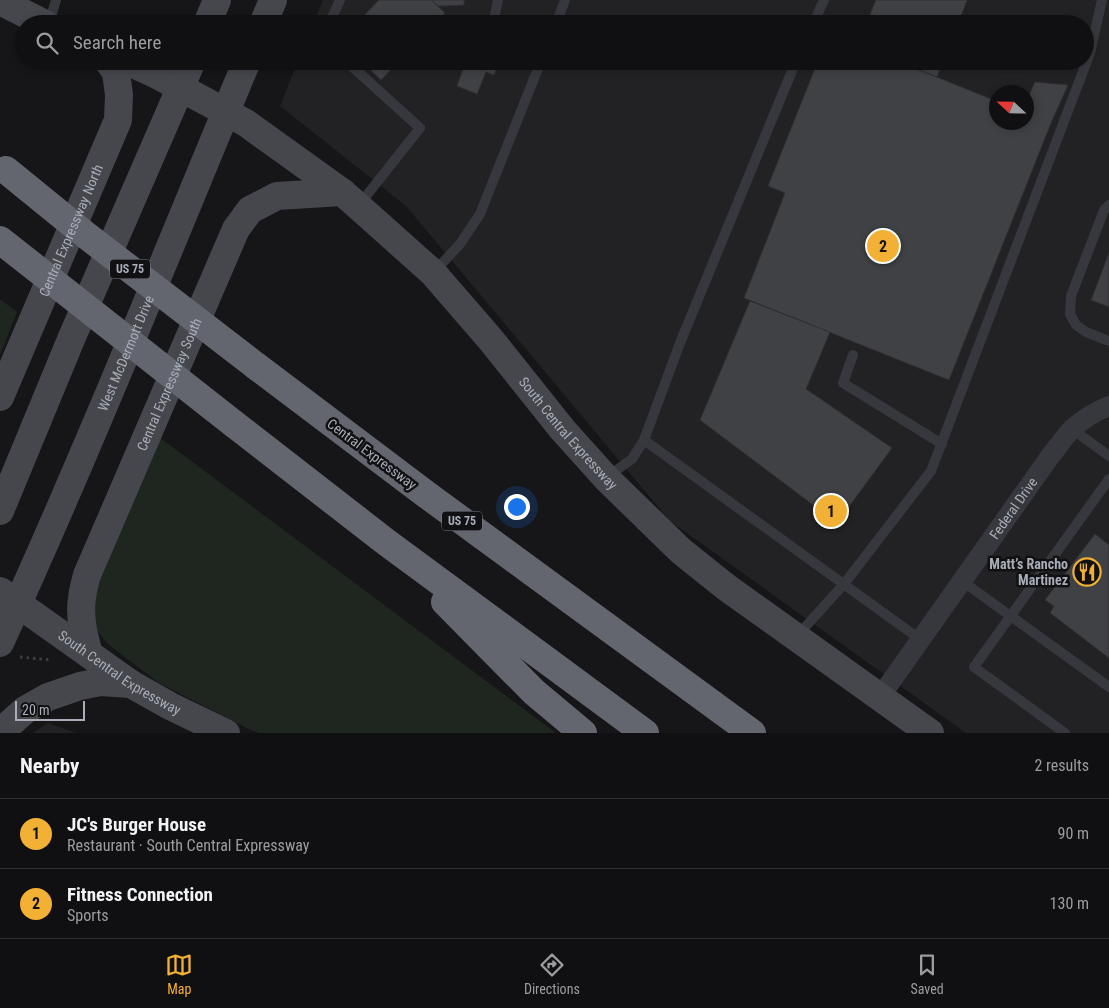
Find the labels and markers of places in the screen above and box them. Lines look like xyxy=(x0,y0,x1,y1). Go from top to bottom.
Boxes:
pin: 2 xyxy=(867,227,899,265)
pin: 1 xyxy=(815,492,847,530)
place label: Matt’s Rancho Martinez xyxy=(989,556,1068,588)
restaurant icon: Matt’s Rancho Martinez xyxy=(1072,557,1102,587)

